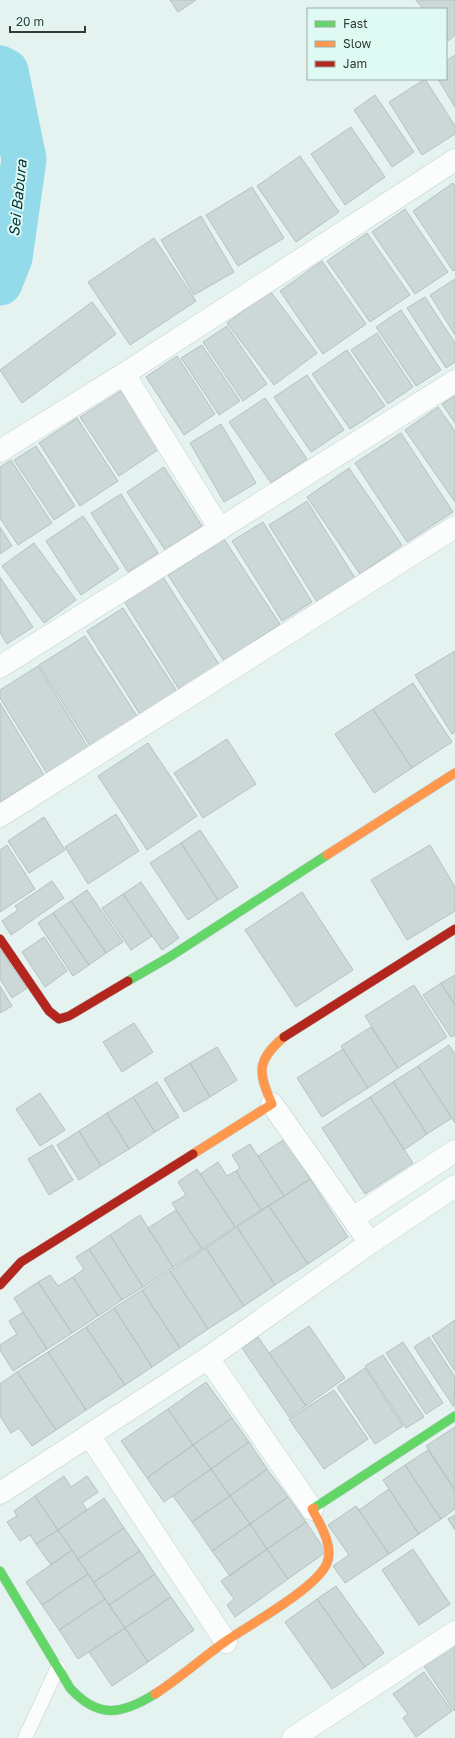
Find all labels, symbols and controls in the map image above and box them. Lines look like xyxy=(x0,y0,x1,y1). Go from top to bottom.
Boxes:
scale bar xyxy=(10,8,85,34)
legend xyxy=(307,8,447,80)
text: 20 m xyxy=(16,14,44,29)
text: Fast xyxy=(343,16,368,31)
text: Slow xyxy=(343,36,371,51)
text: Jam xyxy=(343,56,367,71)
water label: Sei Babura xyxy=(4,158,30,237)

